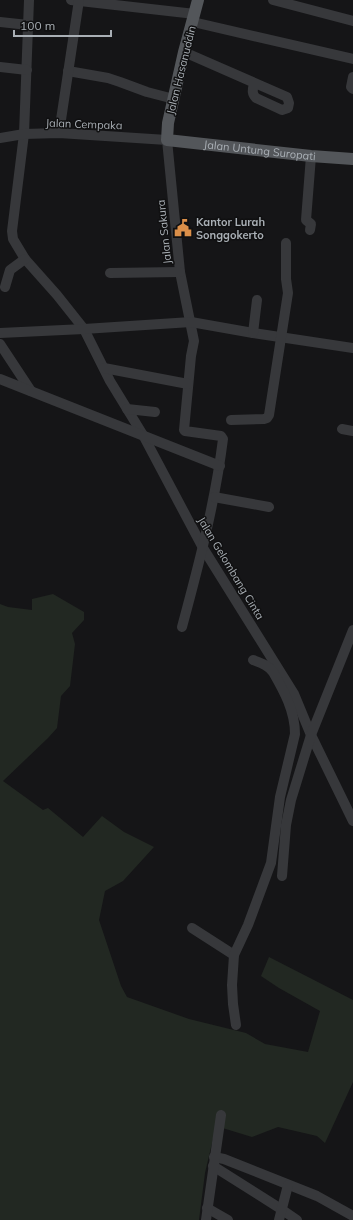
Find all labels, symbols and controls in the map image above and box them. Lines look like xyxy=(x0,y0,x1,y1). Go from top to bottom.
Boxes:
scale bar xyxy=(14,12,111,38)
text: 100 m xyxy=(20,18,55,33)
street label: Jalan Hasanuddin xyxy=(163,24,199,116)
street label: Jalan Cempaka xyxy=(45,116,123,132)
street label: Jalan Untung Suropati xyxy=(203,137,316,163)
street label: Jalan Sakura xyxy=(154,199,174,265)
place label: Kantor Lurah Songgokerto xyxy=(196,215,265,242)
public building icon: Kantor Lurah Songgokerto xyxy=(173,218,193,238)
street label: Jalan Gelombang Cinta xyxy=(195,514,267,622)

